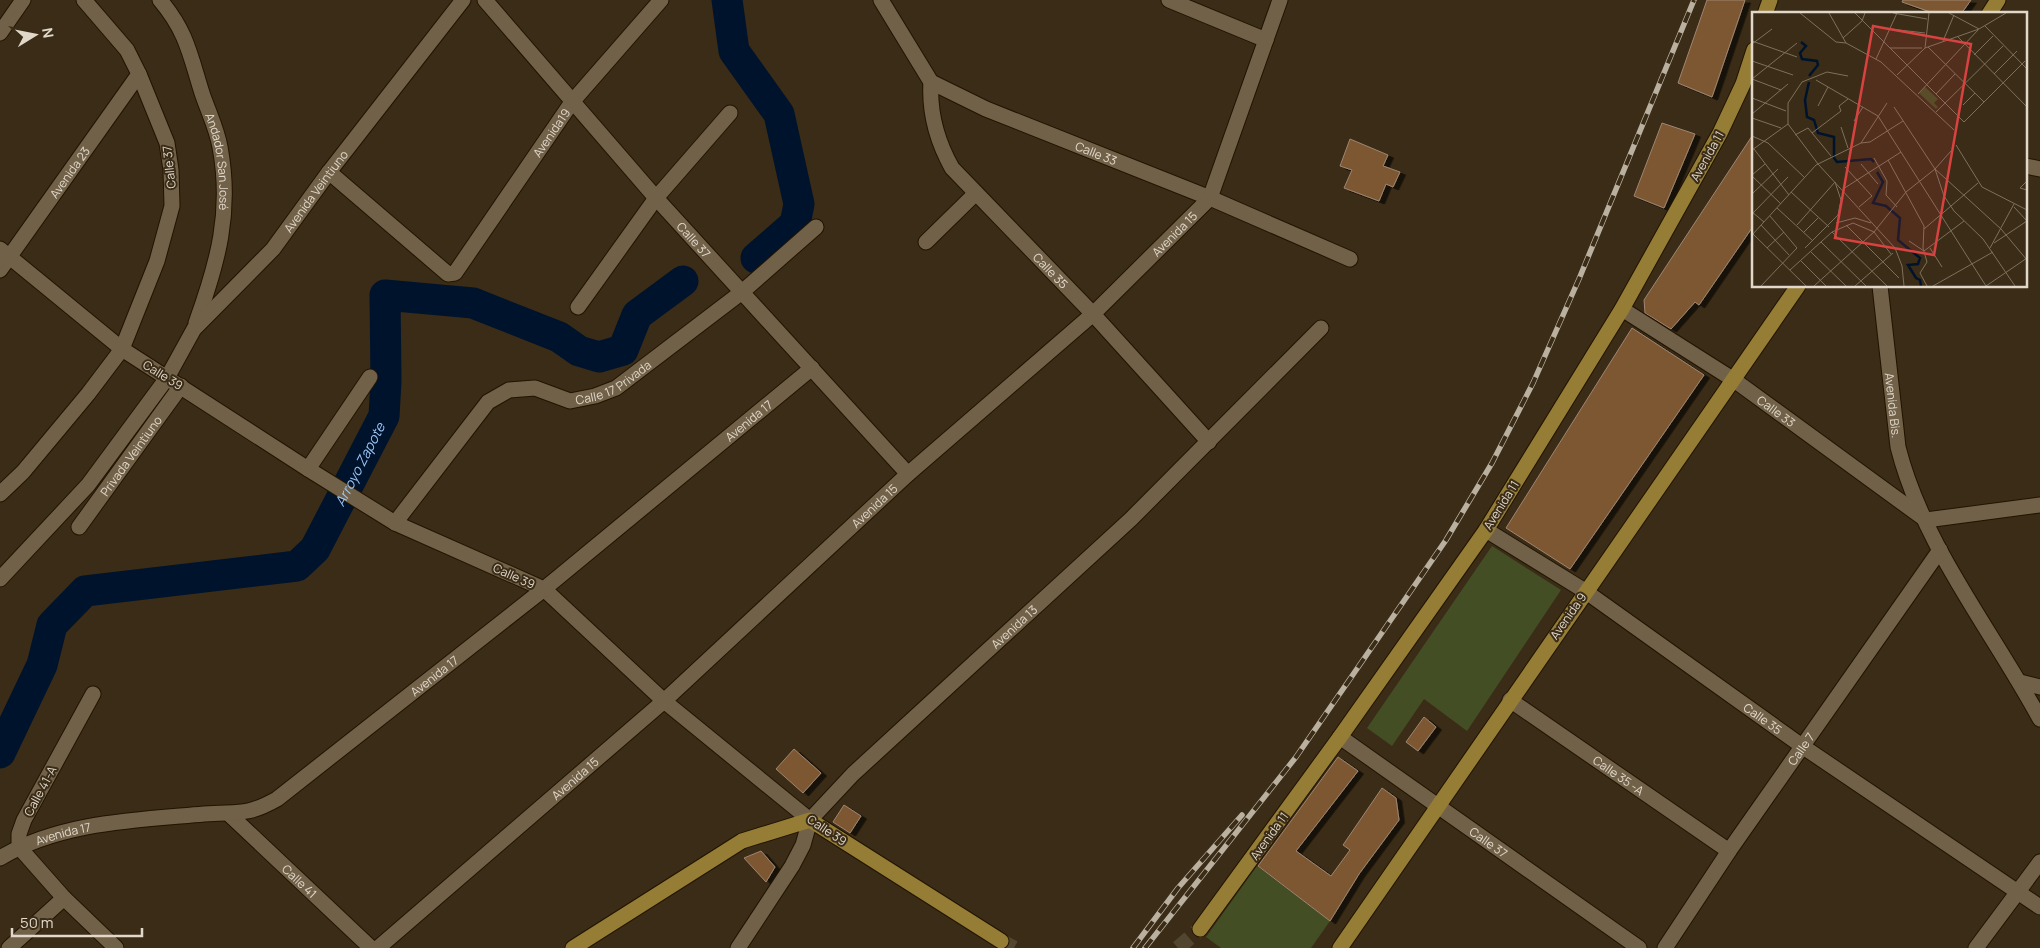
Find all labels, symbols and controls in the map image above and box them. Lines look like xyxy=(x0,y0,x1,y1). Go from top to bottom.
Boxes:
north arrow xyxy=(10,10,60,60)
inset map xyxy=(1752,12,2028,288)
text: N xyxy=(38,26,59,39)
street label: Avenida19 xyxy=(528,105,574,160)
street label: Andador San José xyxy=(202,110,233,211)
street label: Avenida 11 xyxy=(1686,128,1728,184)
street label: Calle 33 xyxy=(1073,137,1120,169)
street label: Avenida 23 xyxy=(45,143,94,201)
street label: Calle 37 xyxy=(158,145,180,189)
street label: Avenida Veintiuno xyxy=(279,146,352,236)
street label: Avenida 15 xyxy=(1148,207,1201,260)
street label: Calle 37 xyxy=(673,218,715,261)
street label: Calle 35 xyxy=(1029,249,1072,292)
street label: Calle 39 xyxy=(140,356,186,394)
street label: Calle 17 Privada xyxy=(574,356,654,408)
street label: Avenida Bis. xyxy=(1881,372,1905,439)
street label: Calle 33 xyxy=(1754,391,1799,431)
street label: Avenida 17 xyxy=(721,396,776,445)
street label: Privada Veintiuno xyxy=(96,412,165,499)
water label: Arroyo Zapote xyxy=(330,418,389,509)
street label: Avenida 11 xyxy=(1479,477,1523,533)
street label: Avenida 15 xyxy=(847,480,901,531)
street label: Calle 39 xyxy=(490,559,538,593)
street label: Avenida 9 xyxy=(1546,589,1590,643)
street label: Avenida 13 xyxy=(987,601,1041,652)
street label: Avenida 17 xyxy=(406,651,462,700)
street label: Calle 35 xyxy=(1740,698,1786,738)
street label: Calle 7 xyxy=(1783,729,1818,769)
street label: Calle 35 -A xyxy=(1590,751,1648,799)
street label: Avenida 15 xyxy=(547,753,602,803)
street label: Calle 41-A xyxy=(20,763,60,819)
street label: Avenida 11 xyxy=(1246,809,1292,863)
street label: Calle 39 xyxy=(804,811,850,849)
street label: Avenida 17 xyxy=(33,818,92,849)
street label: Calle 37 xyxy=(1466,823,1511,861)
street label: Calle 41 xyxy=(279,860,321,901)
scale bar xyxy=(12,906,142,938)
text: 50 m xyxy=(20,912,54,933)

